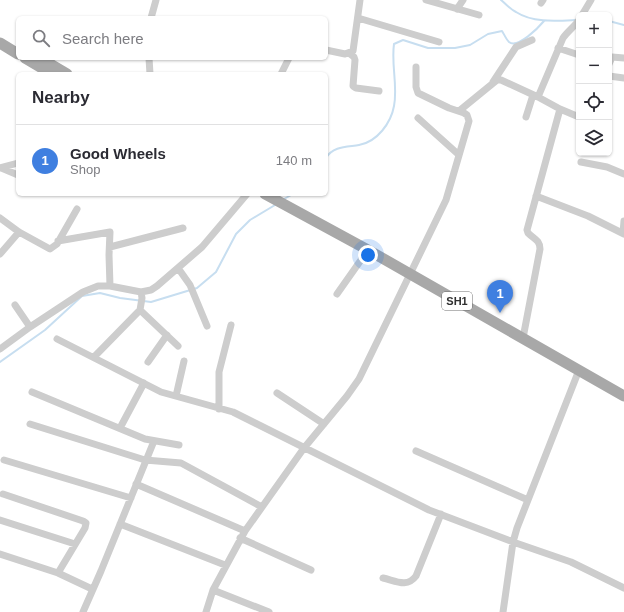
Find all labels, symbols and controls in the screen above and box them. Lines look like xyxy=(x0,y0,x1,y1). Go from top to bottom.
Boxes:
map controls xyxy=(576,12,612,156)
button: + xyxy=(576,12,612,48)
search box xyxy=(16,16,328,60)
icon: search xyxy=(30,27,52,49)
text: Search here xyxy=(62,30,144,47)
button: − xyxy=(576,48,612,84)
button: locate xyxy=(576,84,612,120)
text: Nearby xyxy=(32,88,90,107)
button: layers xyxy=(576,120,612,156)
text: Good Wheels xyxy=(70,145,166,162)
text: 1 xyxy=(41,153,49,168)
text: 140 m xyxy=(276,153,312,168)
text: Shop xyxy=(70,162,100,177)
your location xyxy=(358,245,378,265)
pin: 1 xyxy=(487,280,513,313)
road number: SH1 xyxy=(442,292,472,310)

